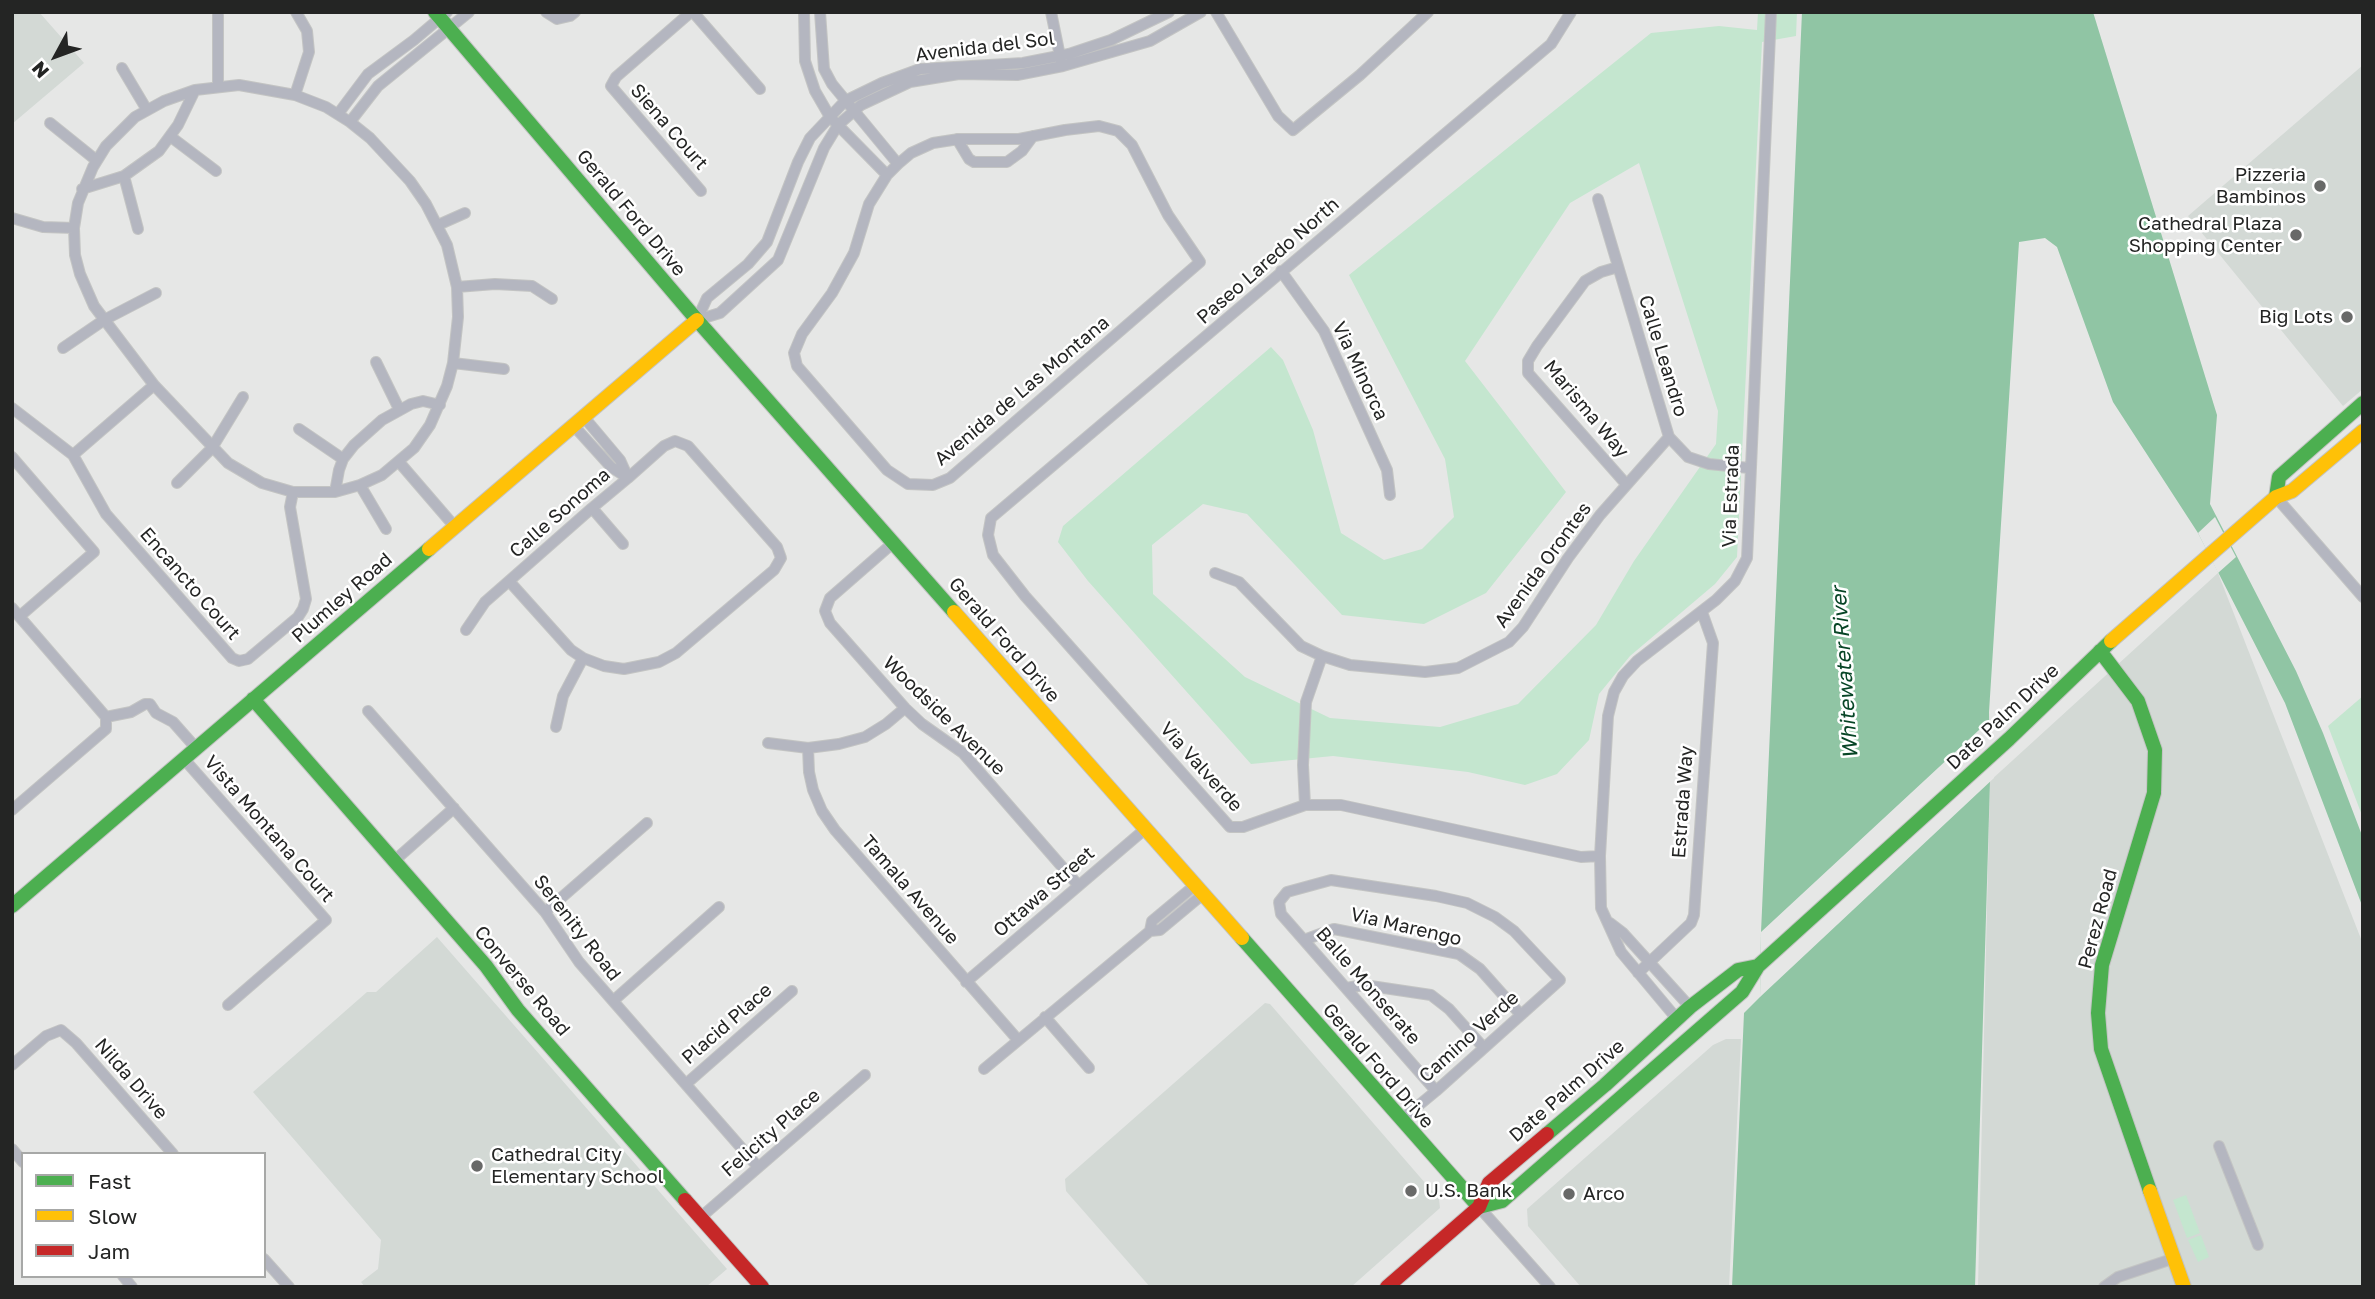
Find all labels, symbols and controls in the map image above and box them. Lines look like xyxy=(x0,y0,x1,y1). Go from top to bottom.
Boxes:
north arrow xyxy=(21,21,91,91)
street label: Avenida del Sol xyxy=(914,27,1056,67)
text: N xyxy=(26,57,53,83)
street label: Siena Court xyxy=(625,79,713,175)
street label: Gerald Ford Drive xyxy=(572,145,690,281)
place label: Pizzeria Bambinos xyxy=(2216,164,2306,208)
marker: Pizzeria Bambinos xyxy=(2312,178,2328,194)
street label: Paseo Laredo North xyxy=(1192,193,1344,329)
place label: Cathedral Plaza Shopping Center xyxy=(2129,213,2282,257)
marker: Cathedral Plaza Shopping Center xyxy=(2288,227,2304,243)
street label: Calle Leandro xyxy=(1634,293,1692,419)
place label: Big Lots xyxy=(2259,306,2333,328)
marker: Big Lots xyxy=(2339,309,2355,325)
street label: Avenida de Las Montana xyxy=(930,311,1114,471)
street label: Via Minorca xyxy=(1327,318,1393,424)
street label: Marisma Way xyxy=(1539,356,1633,462)
street label: Via Estrada xyxy=(1718,444,1744,548)
street label: Calle Sonoma xyxy=(505,463,615,563)
street label: Avenida Orontes xyxy=(1490,498,1596,632)
street label: Encancto Court xyxy=(135,523,245,645)
street label: Plumley Road xyxy=(287,548,397,648)
street label: Gerald Ford Drive xyxy=(944,573,1064,707)
water label: Whitewater River xyxy=(1826,586,1864,760)
street label: Woodside Avenue xyxy=(878,652,1010,780)
street label: Date Palm Drive xyxy=(1942,659,2064,775)
street label: Via Valverde xyxy=(1155,718,1247,816)
street label: Estrada Way xyxy=(1668,745,1698,859)
street label: Vista Montana Court xyxy=(199,751,339,907)
street label: Tamala Avenue xyxy=(856,831,964,949)
street label: Ottawa Street xyxy=(989,842,1099,942)
street label: Perez Road xyxy=(2074,867,2122,971)
street label: Serenity Road xyxy=(529,871,625,985)
street label: Via Marengo xyxy=(1348,903,1464,951)
street label: Converse Road xyxy=(469,921,575,1041)
street label: Balle Monserate xyxy=(1311,923,1425,1049)
street label: Placid Place xyxy=(677,979,777,1069)
street label: Camino Verde xyxy=(1415,986,1523,1088)
street label: Gerald Ford Drive xyxy=(1318,999,1438,1133)
street label: Nilda Drive xyxy=(90,1034,172,1124)
street label: Date Palm Drive xyxy=(1505,1035,1629,1147)
street label: Felicity Place xyxy=(717,1084,825,1182)
place label: Cathedral City Elementary School xyxy=(491,1144,664,1188)
legend xyxy=(21,1152,266,1278)
marker: Cathedral City Elementary School xyxy=(469,1158,485,1174)
text: Fast xyxy=(88,1168,131,1194)
place label: U.S. Bank xyxy=(1425,1180,1512,1202)
marker: U.S. Bank xyxy=(1403,1183,1419,1199)
place label: Arco xyxy=(1583,1183,1625,1205)
marker: Arco xyxy=(1561,1186,1577,1202)
text: Slow xyxy=(88,1203,137,1229)
text: Jam xyxy=(88,1238,130,1264)

